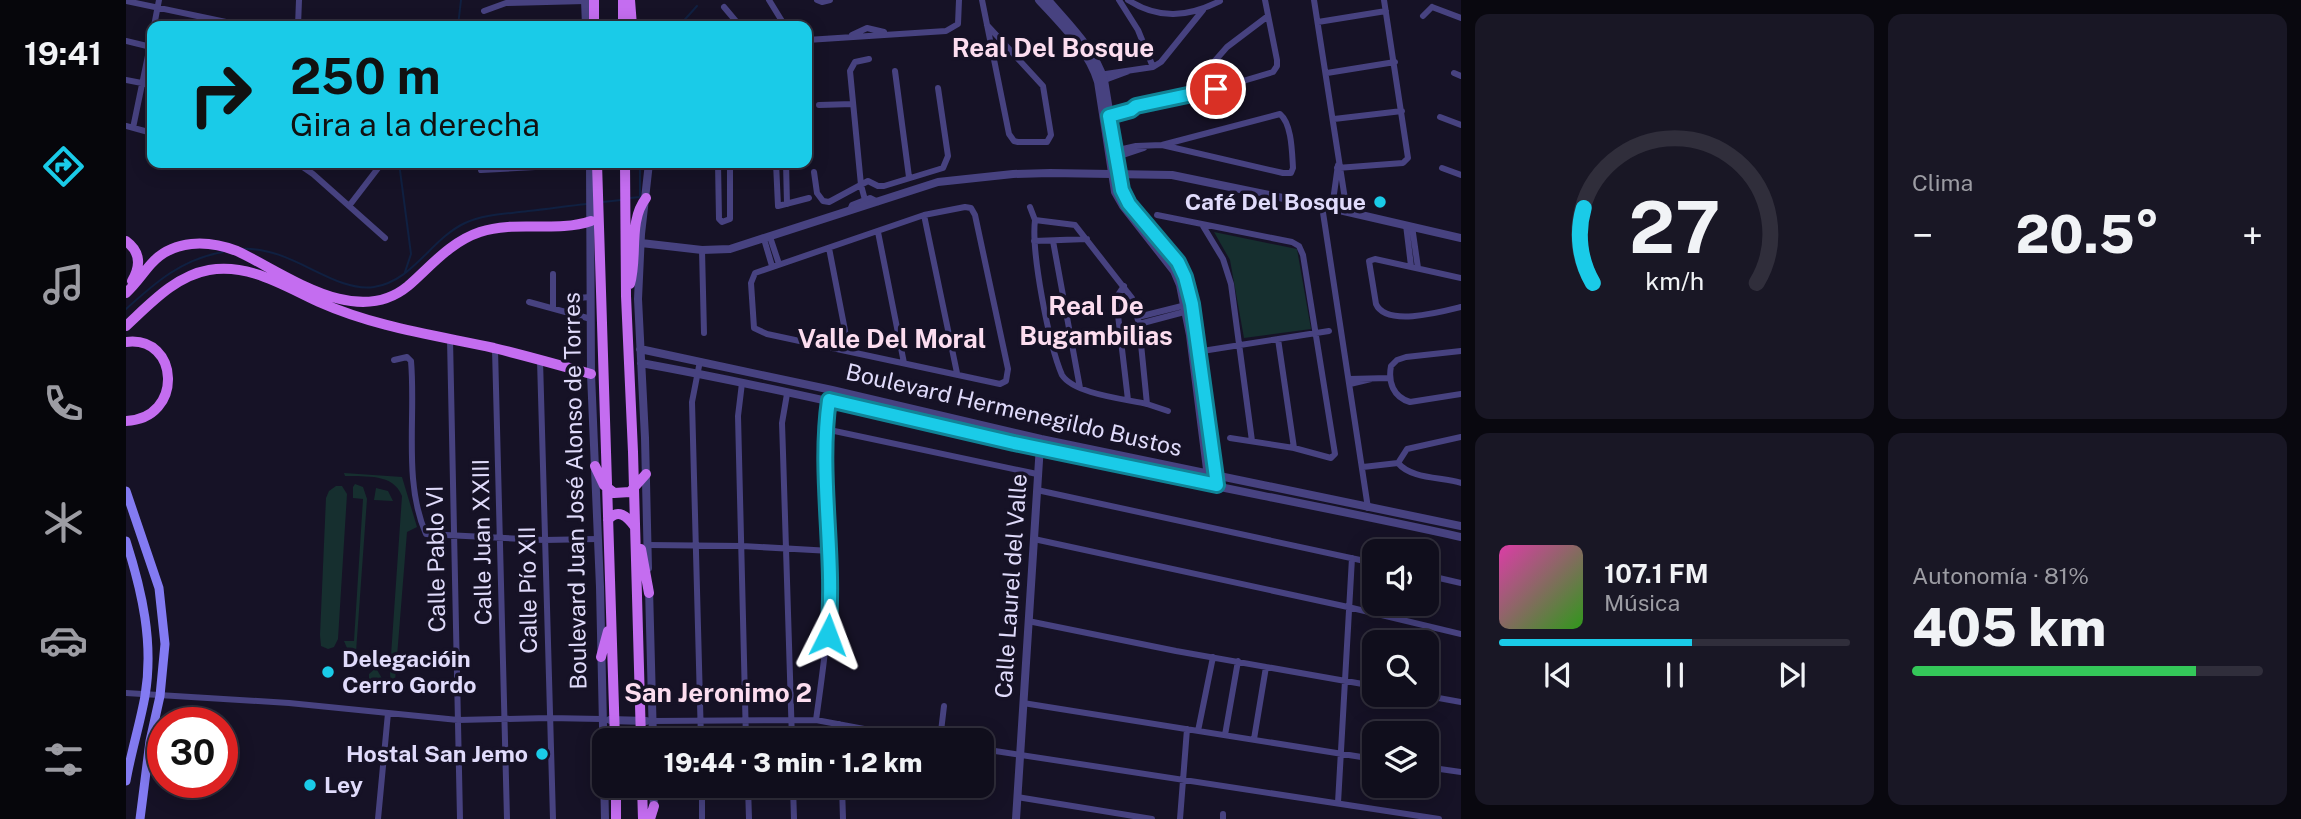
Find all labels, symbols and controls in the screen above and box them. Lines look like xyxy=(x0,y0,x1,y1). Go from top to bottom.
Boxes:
district label: Real Del Bosque xyxy=(952,32,1154,63)
text: 19:41 xyxy=(24,35,102,72)
text: 250 m xyxy=(290,47,441,105)
icon: right xyxy=(175,49,266,140)
pin xyxy=(1186,59,1246,119)
icon: arrive xyxy=(1197,70,1235,108)
text: Gira a la derecha xyxy=(290,106,540,143)
icon: directions xyxy=(39,142,88,191)
text: Clima xyxy=(1912,169,1973,196)
text: 27 xyxy=(1629,184,1720,269)
place label: Café Del Bosque xyxy=(1185,188,1366,215)
marker: Café Del Bosque xyxy=(1372,194,1388,210)
text: 20.5° xyxy=(2015,204,2160,265)
text: − xyxy=(1912,213,1933,258)
text: + xyxy=(2242,213,2263,258)
icon: music xyxy=(39,260,88,309)
text: km/h xyxy=(1645,265,1704,295)
district label: Real De Bugambilias xyxy=(1019,290,1173,351)
street label: Boulevard Juan José Alonso de Torres xyxy=(558,292,591,690)
district label: Valle Del Moral xyxy=(798,323,986,354)
street label: Boulevard Hermenegildo Bustos xyxy=(843,358,1185,461)
icon: phone xyxy=(39,379,88,428)
street label: Calle Juan XXIII xyxy=(467,459,496,625)
street label: Calle Laurel del Valle xyxy=(989,473,1032,699)
street label: Calle Pablo VI xyxy=(421,485,450,633)
icon: climate xyxy=(39,498,88,547)
street label: Calle Pío XII xyxy=(513,526,542,654)
map controls xyxy=(1362,539,1439,798)
button: sound xyxy=(1362,539,1439,616)
text: 107.1 FM xyxy=(1604,558,1709,589)
text: Autonomía · 81% xyxy=(1912,562,2089,589)
text: Música xyxy=(1604,589,1680,616)
text: 405 km xyxy=(1912,597,2106,658)
position arrow xyxy=(791,598,865,672)
icon: car xyxy=(39,616,88,665)
button: search xyxy=(1362,630,1439,707)
place label: Delegacióin Cerro Gordo xyxy=(342,645,476,698)
icon: previous xyxy=(1539,656,1577,694)
icon: pause xyxy=(1656,656,1694,694)
icon: next xyxy=(1773,656,1811,694)
marker: Delegacióin Cerro Gordo xyxy=(320,664,336,680)
district label: San Jeronimo 2 xyxy=(624,677,812,708)
speed limit sign: 30 xyxy=(147,707,238,798)
button: layers xyxy=(1362,721,1439,798)
icon: filters xyxy=(39,735,88,784)
place label: Hostal San Jemo xyxy=(346,740,528,767)
marker: Hostal San Jemo xyxy=(534,746,550,762)
text: 19:44 · 3 min · 1.2 km xyxy=(664,747,922,778)
place label: Ley xyxy=(324,771,363,798)
marker: Ley xyxy=(302,777,318,793)

